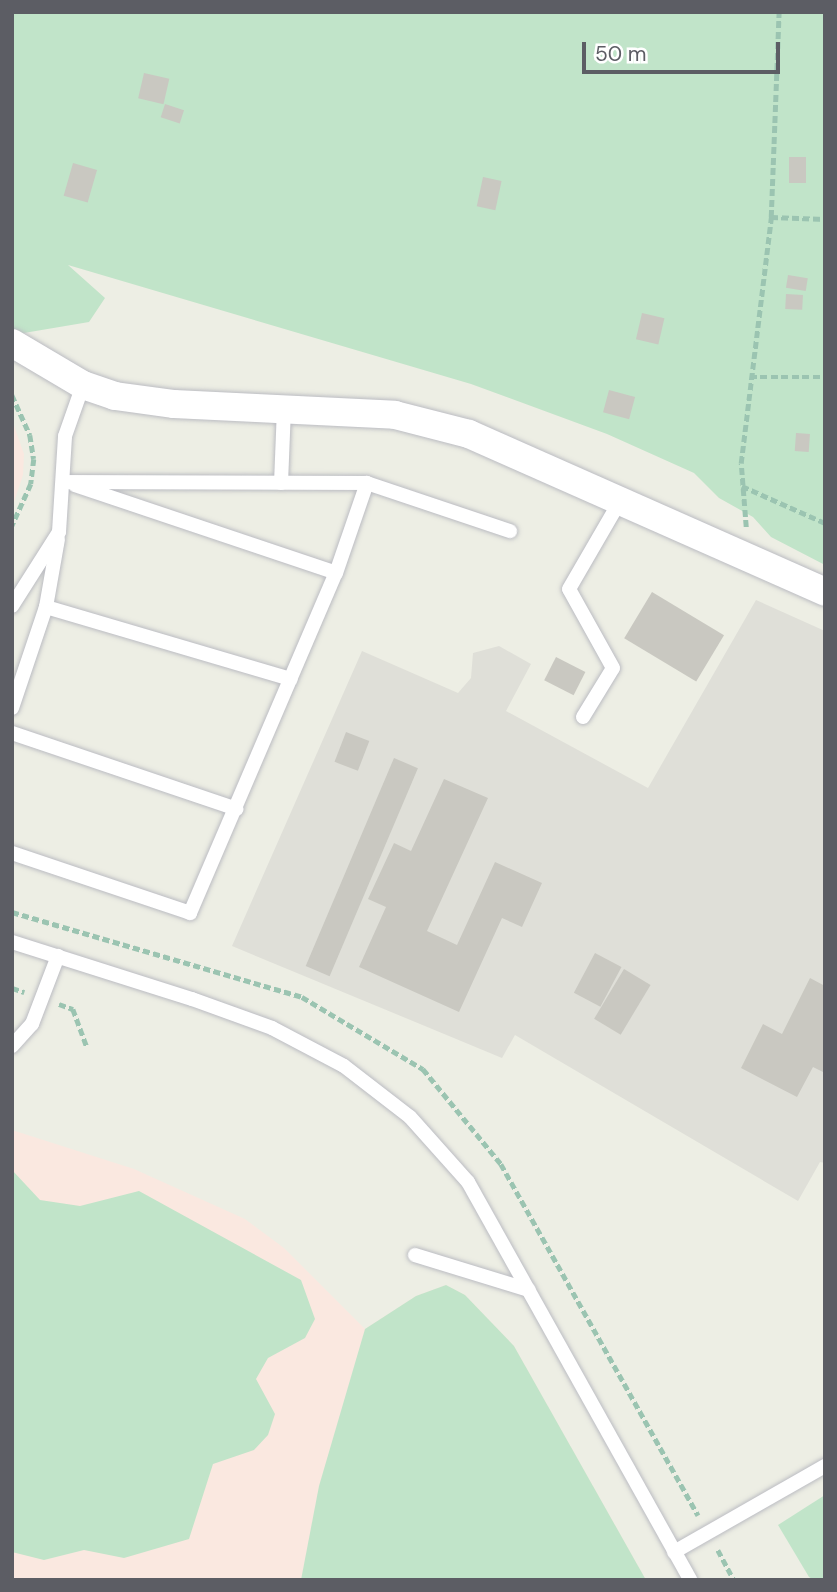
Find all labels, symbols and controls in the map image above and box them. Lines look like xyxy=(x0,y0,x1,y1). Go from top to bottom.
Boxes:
scale bar xyxy=(585,28,783,72)
text: 50 m xyxy=(595,40,646,68)

